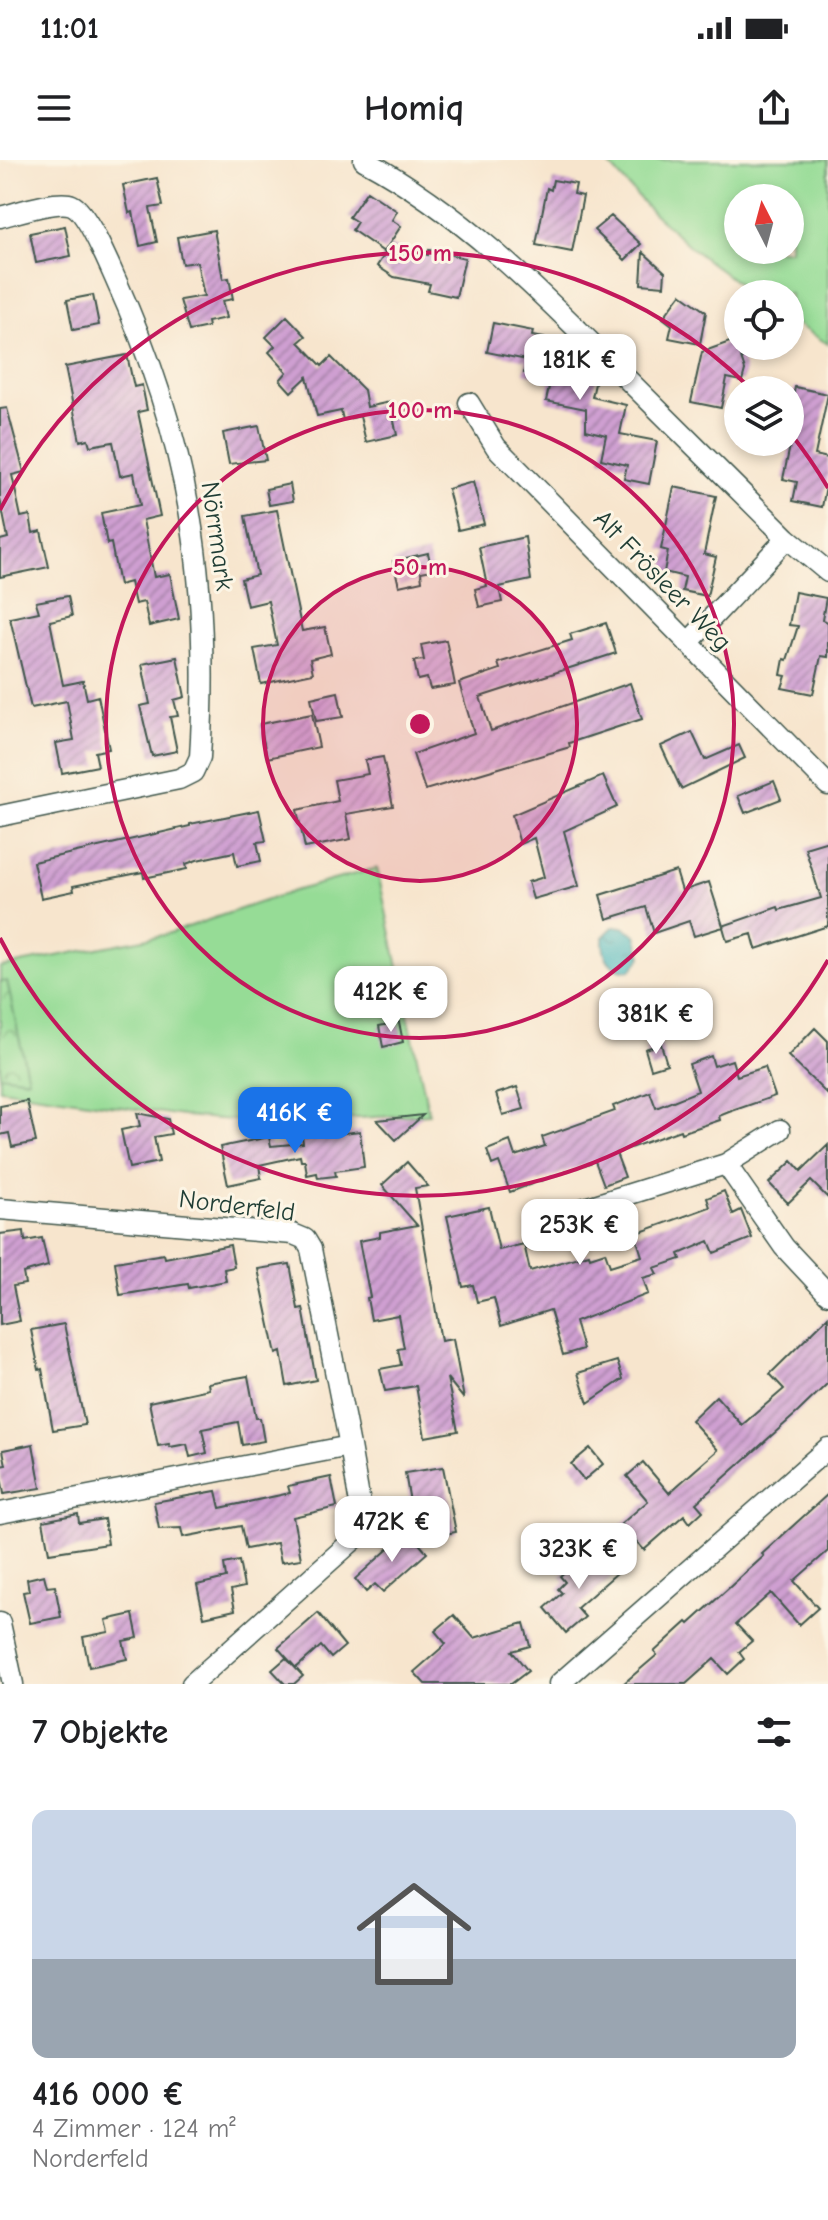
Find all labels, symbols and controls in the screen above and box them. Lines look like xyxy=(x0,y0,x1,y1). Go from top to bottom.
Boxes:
text: 11:01 xyxy=(40,11,99,46)
icon: menu xyxy=(32,86,76,130)
icon: share xyxy=(752,86,796,130)
text: Homiq xyxy=(364,88,464,129)
north arrow xyxy=(724,184,804,264)
map controls xyxy=(724,184,804,456)
text: 150 m xyxy=(388,239,452,267)
button: locate xyxy=(724,280,804,360)
pin: 181K € xyxy=(515,334,645,402)
text: 181K € xyxy=(542,345,618,375)
button: layers xyxy=(724,376,804,456)
text: 100 m xyxy=(388,396,452,424)
street label: Nörrmark xyxy=(195,480,240,593)
street label: Alt Frösleer Weg xyxy=(588,504,737,657)
text: 50 m xyxy=(393,553,447,581)
centre of rings xyxy=(406,710,434,738)
pin: 412K € xyxy=(326,966,456,1034)
text: 412K € xyxy=(352,977,430,1007)
pin: 381K € xyxy=(591,988,721,1056)
text: 381K € xyxy=(617,999,695,1029)
pin: 416K € xyxy=(230,1087,360,1155)
text: 416K € xyxy=(256,1098,334,1128)
street label: Norderfeld xyxy=(177,1184,297,1228)
pin: 253K € xyxy=(515,1199,645,1267)
text: 253K € xyxy=(539,1210,621,1240)
pin: 472K € xyxy=(327,1496,457,1564)
text: 472K € xyxy=(353,1507,431,1537)
pin: 323K € xyxy=(514,1523,644,1591)
text: 323K € xyxy=(539,1534,619,1564)
icon: filters xyxy=(752,1710,796,1754)
text: 7 Objekte xyxy=(32,1712,168,1752)
icon: home xyxy=(342,1862,486,2006)
text: 416 000 € xyxy=(32,2074,185,2114)
text: 4 Zimmer · 124 m² xyxy=(32,2114,236,2144)
text: Norderfeld xyxy=(32,2144,149,2174)

